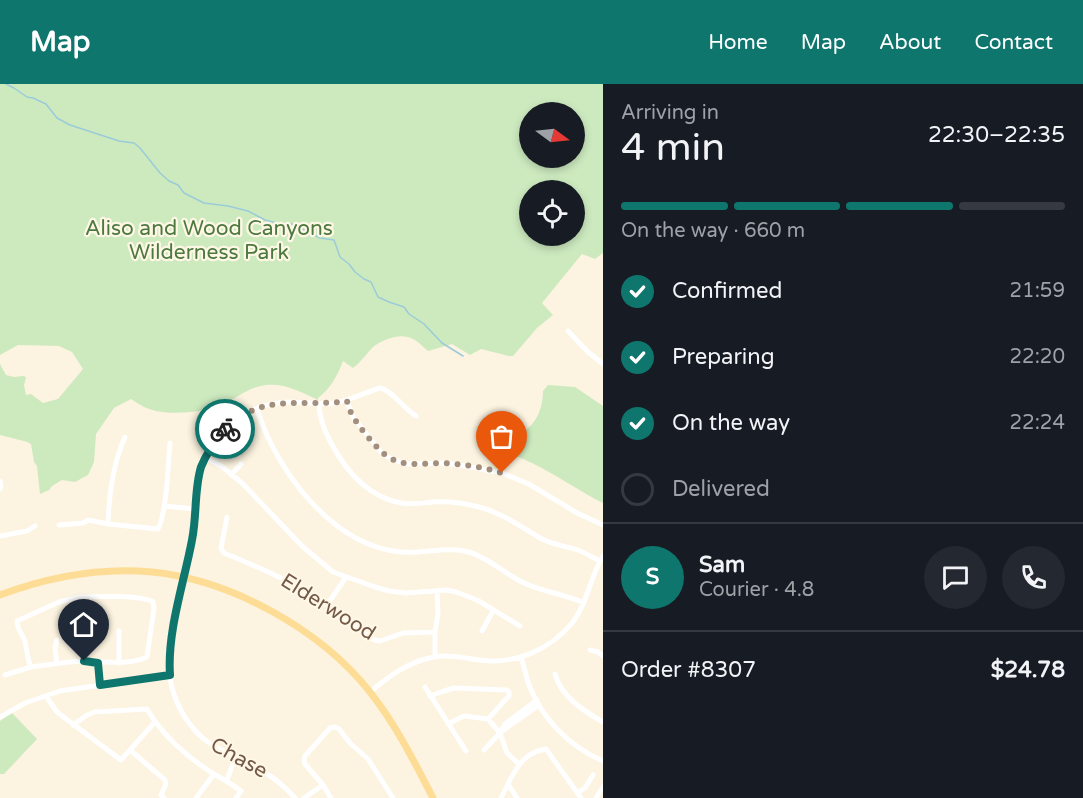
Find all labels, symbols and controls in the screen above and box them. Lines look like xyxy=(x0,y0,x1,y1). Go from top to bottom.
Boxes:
text: Map xyxy=(30,25,90,59)
text: Home xyxy=(708,30,768,55)
text: Map xyxy=(801,30,846,55)
text: About xyxy=(879,30,941,55)
text: Contact xyxy=(974,30,1053,55)
text: Arriving in xyxy=(621,101,719,125)
north arrow xyxy=(519,102,585,168)
map controls xyxy=(519,102,585,246)
text: 22:30–22:35 xyxy=(928,122,1065,148)
text: 4 min xyxy=(621,124,725,171)
button: locate xyxy=(519,180,585,246)
park label: Aliso and Wood Canyons Wilderness Park xyxy=(85,216,333,265)
text: On the way · 660 m xyxy=(621,219,805,243)
icon: check xyxy=(621,275,654,308)
text: Confirmed xyxy=(672,278,782,304)
text: 21:59 xyxy=(1010,279,1065,303)
icon: check xyxy=(621,341,654,374)
text: Preparing xyxy=(672,344,775,370)
text: 22:20 xyxy=(1010,345,1065,369)
courier xyxy=(195,399,255,459)
icon: check xyxy=(621,407,654,440)
text: On the way xyxy=(672,410,790,436)
pin xyxy=(476,411,527,473)
text: 22:24 xyxy=(1010,411,1065,435)
icon: bike xyxy=(209,413,242,446)
icon: bag xyxy=(485,420,518,453)
text: Delivered xyxy=(672,476,770,502)
button: chat xyxy=(924,546,987,609)
button: phone xyxy=(1002,546,1065,609)
text: Sam xyxy=(699,552,745,578)
text: S xyxy=(646,564,659,590)
street label: Elderwood xyxy=(276,568,380,646)
text: Courier · 4.8 xyxy=(699,578,814,602)
pin xyxy=(58,599,109,661)
icon: home xyxy=(67,608,100,641)
text: Order #8307 xyxy=(621,657,756,683)
text: $24.78 xyxy=(991,657,1065,683)
street label: Chase xyxy=(206,732,272,784)

